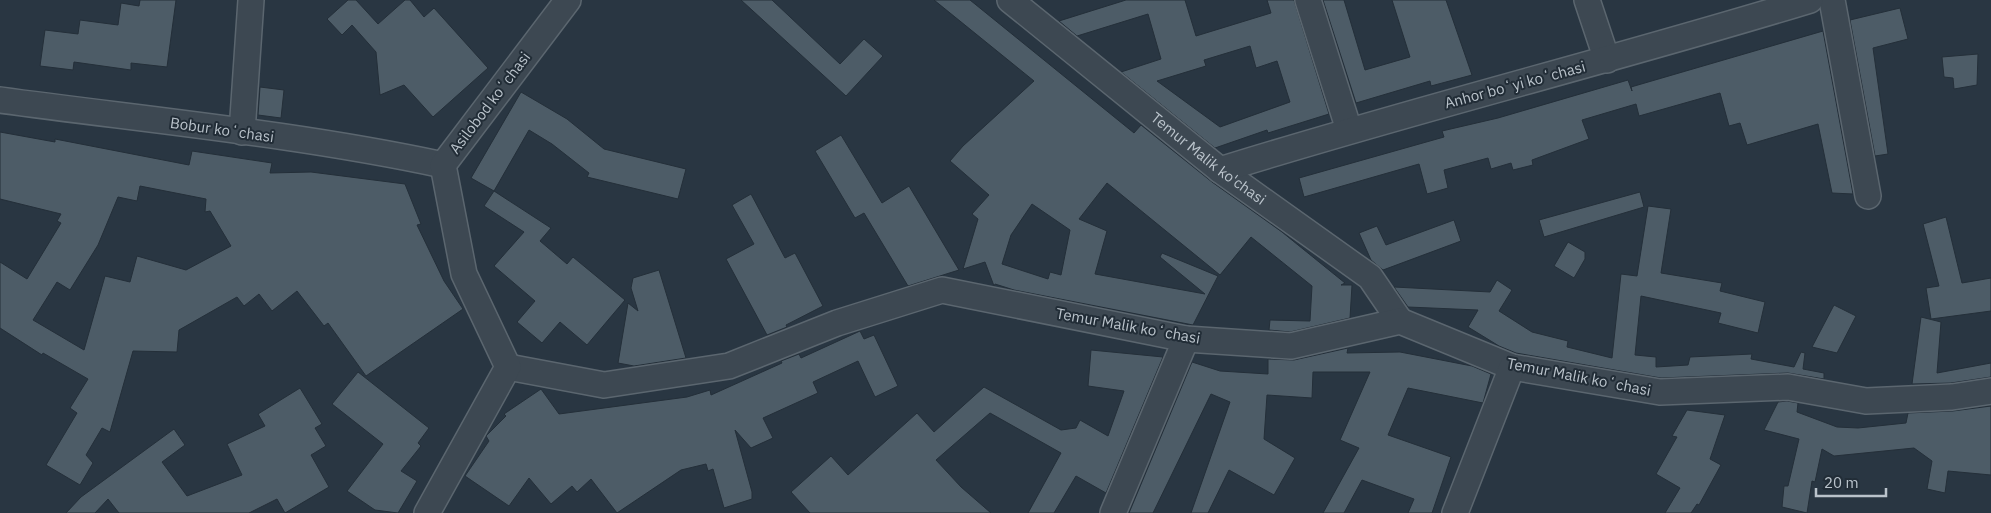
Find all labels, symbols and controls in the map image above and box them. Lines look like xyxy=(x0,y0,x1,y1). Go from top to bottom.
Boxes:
street label: Asilobod koʻchasi xyxy=(445,48,534,157)
street label: Anhor boʻyi koʻchasi xyxy=(1442,57,1587,112)
street label: Temur Malik ko'chasi xyxy=(1147,108,1270,209)
street label: Bobur koʻchasi xyxy=(169,113,275,146)
street label: Temur Malik koʻchasi xyxy=(1054,303,1202,348)
street label: Temur Malik koʻchasi xyxy=(1506,353,1653,400)
scale bar xyxy=(1816,466,1886,498)
text: 20 m xyxy=(1824,473,1859,492)

